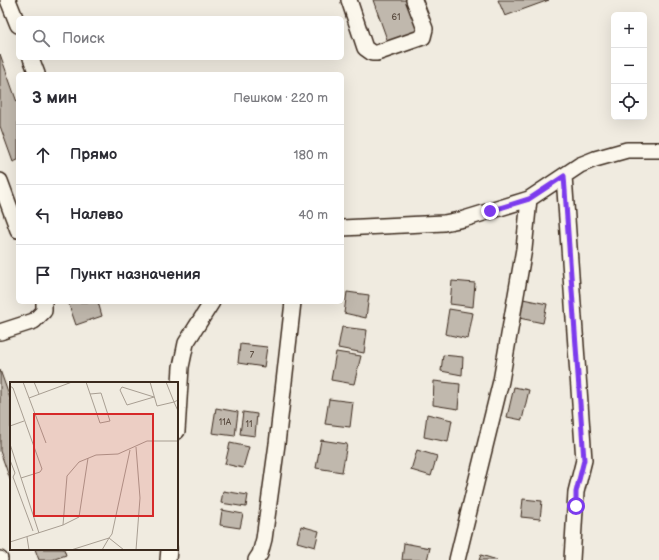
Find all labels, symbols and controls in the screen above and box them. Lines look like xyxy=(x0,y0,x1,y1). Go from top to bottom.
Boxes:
house number: 61 xyxy=(392,12,400,23)
map controls xyxy=(611,12,647,120)
button: + xyxy=(611,12,647,48)
search box xyxy=(16,16,344,60)
icon: search xyxy=(30,27,52,49)
text: Поиск xyxy=(62,29,105,48)
button: − xyxy=(611,48,647,84)
button: locate xyxy=(611,84,647,120)
text: 3 мин xyxy=(32,88,77,108)
text: Пешком · 220 m xyxy=(233,90,328,106)
icon: ahead xyxy=(32,144,54,166)
text: Прямо xyxy=(70,145,117,164)
text: 180 m xyxy=(293,147,328,163)
route end xyxy=(481,202,499,220)
icon: left xyxy=(32,204,54,226)
text: Налево xyxy=(70,205,123,224)
text: 40 m xyxy=(298,207,328,223)
icon: arrive xyxy=(32,264,54,286)
text: Пункт назначения xyxy=(70,265,201,284)
house number: 7 xyxy=(250,350,255,361)
inset map xyxy=(10,382,178,550)
house number: 11А xyxy=(219,417,232,428)
house number: 11 xyxy=(246,419,252,430)
route start xyxy=(567,497,585,515)

